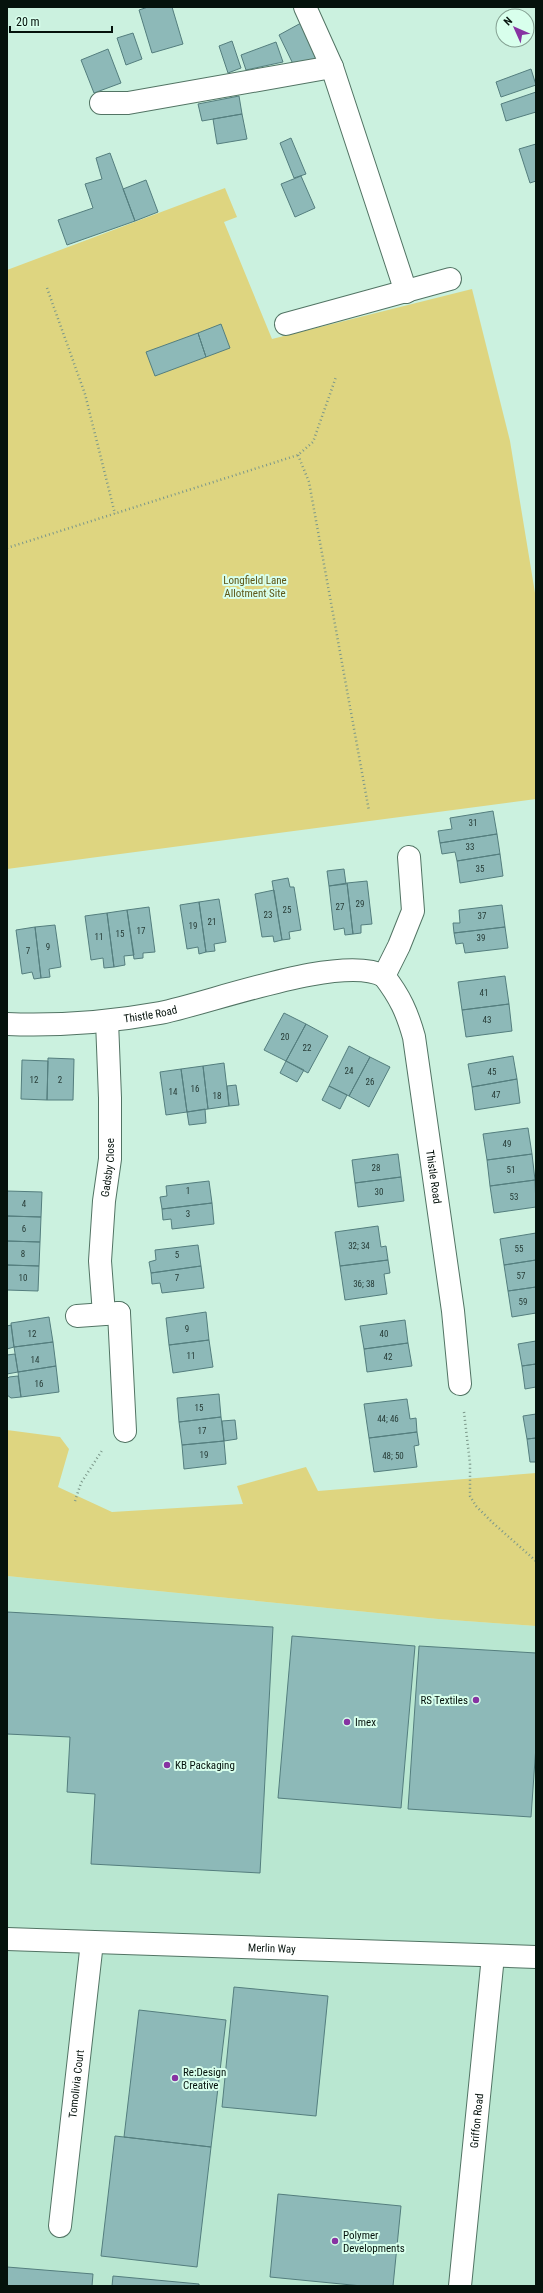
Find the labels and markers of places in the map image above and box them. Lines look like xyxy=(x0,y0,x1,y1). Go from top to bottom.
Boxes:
place label: RS Textiles xyxy=(420,1694,468,1707)
marker: RS Textiles xyxy=(471,1695,481,1705)
place label: Imex xyxy=(355,1716,376,1729)
marker: Imex xyxy=(342,1717,352,1727)
place label: KB Packaging xyxy=(175,1759,235,1772)
marker: KB Packaging xyxy=(162,1760,172,1770)
place label: Re:Design Creative xyxy=(183,2066,226,2092)
marker: Re:Design Creative xyxy=(170,2073,180,2083)
place label: Polymer Developments xyxy=(343,2229,405,2255)
marker: Polymer Developments xyxy=(330,2236,340,2246)

